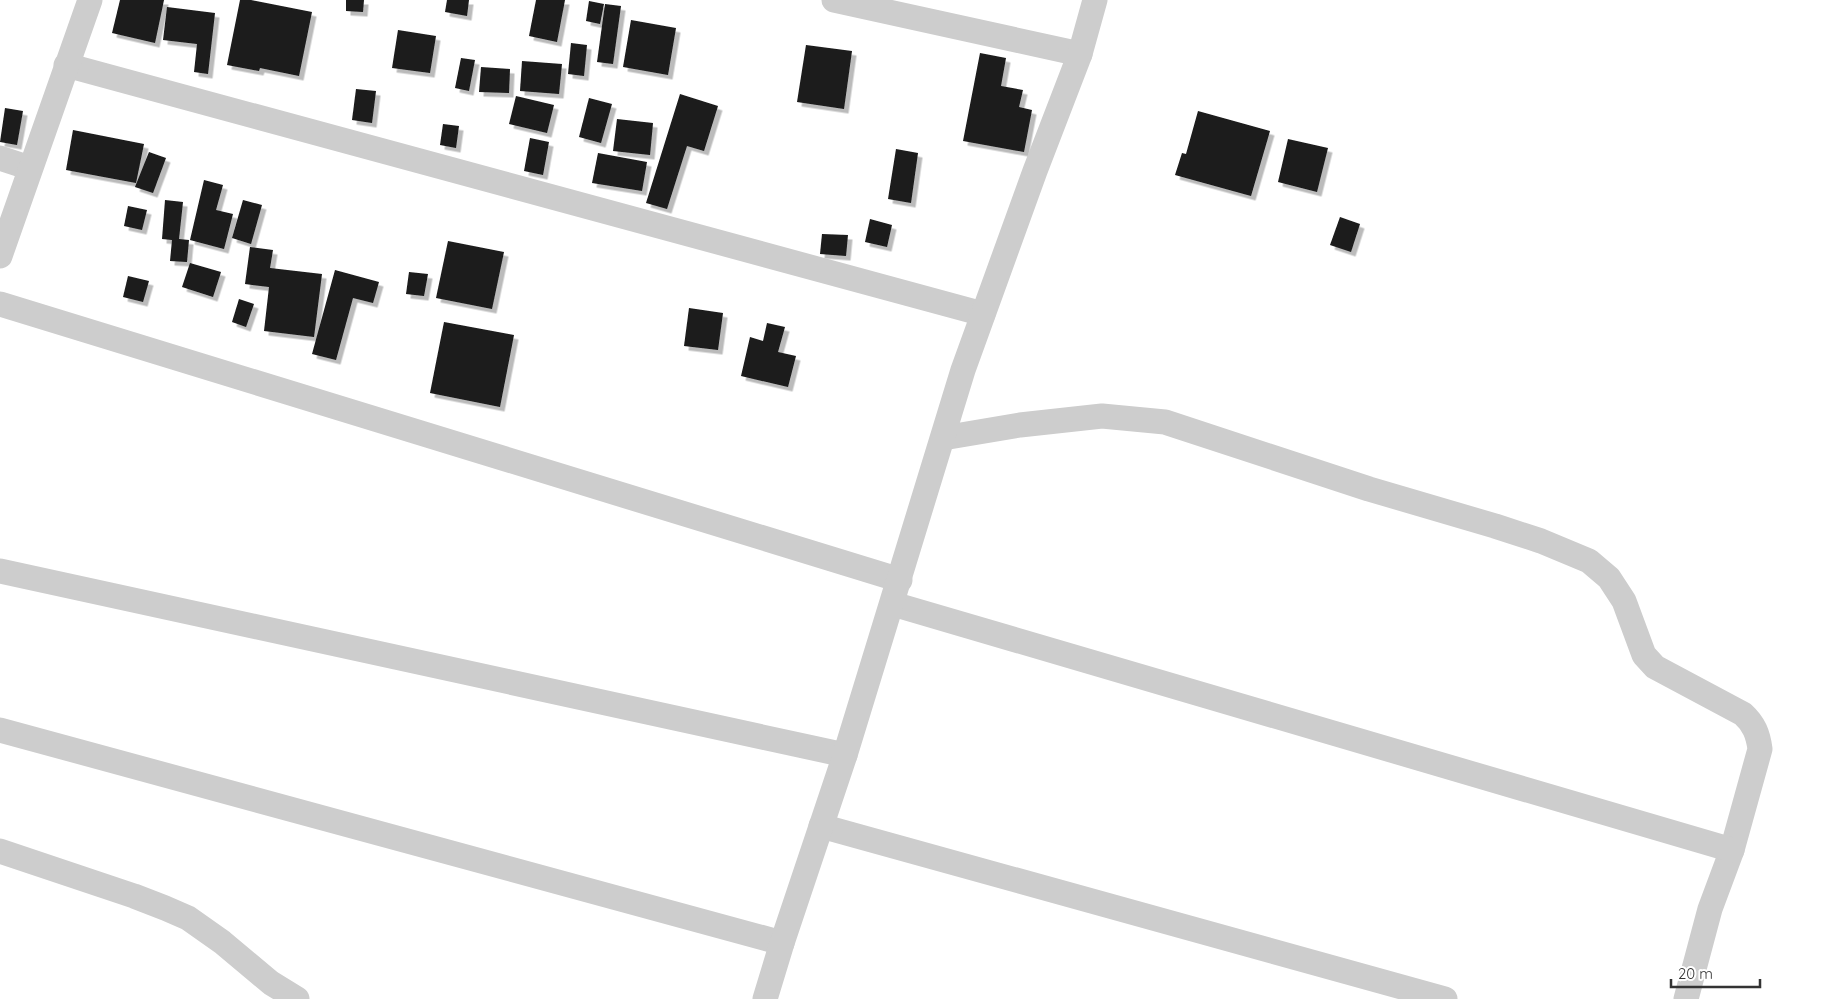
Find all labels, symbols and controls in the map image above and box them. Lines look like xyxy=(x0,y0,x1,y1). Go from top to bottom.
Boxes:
scale bar xyxy=(1671,956,1760,988)
text: 20 m xyxy=(1678,964,1713,983)

